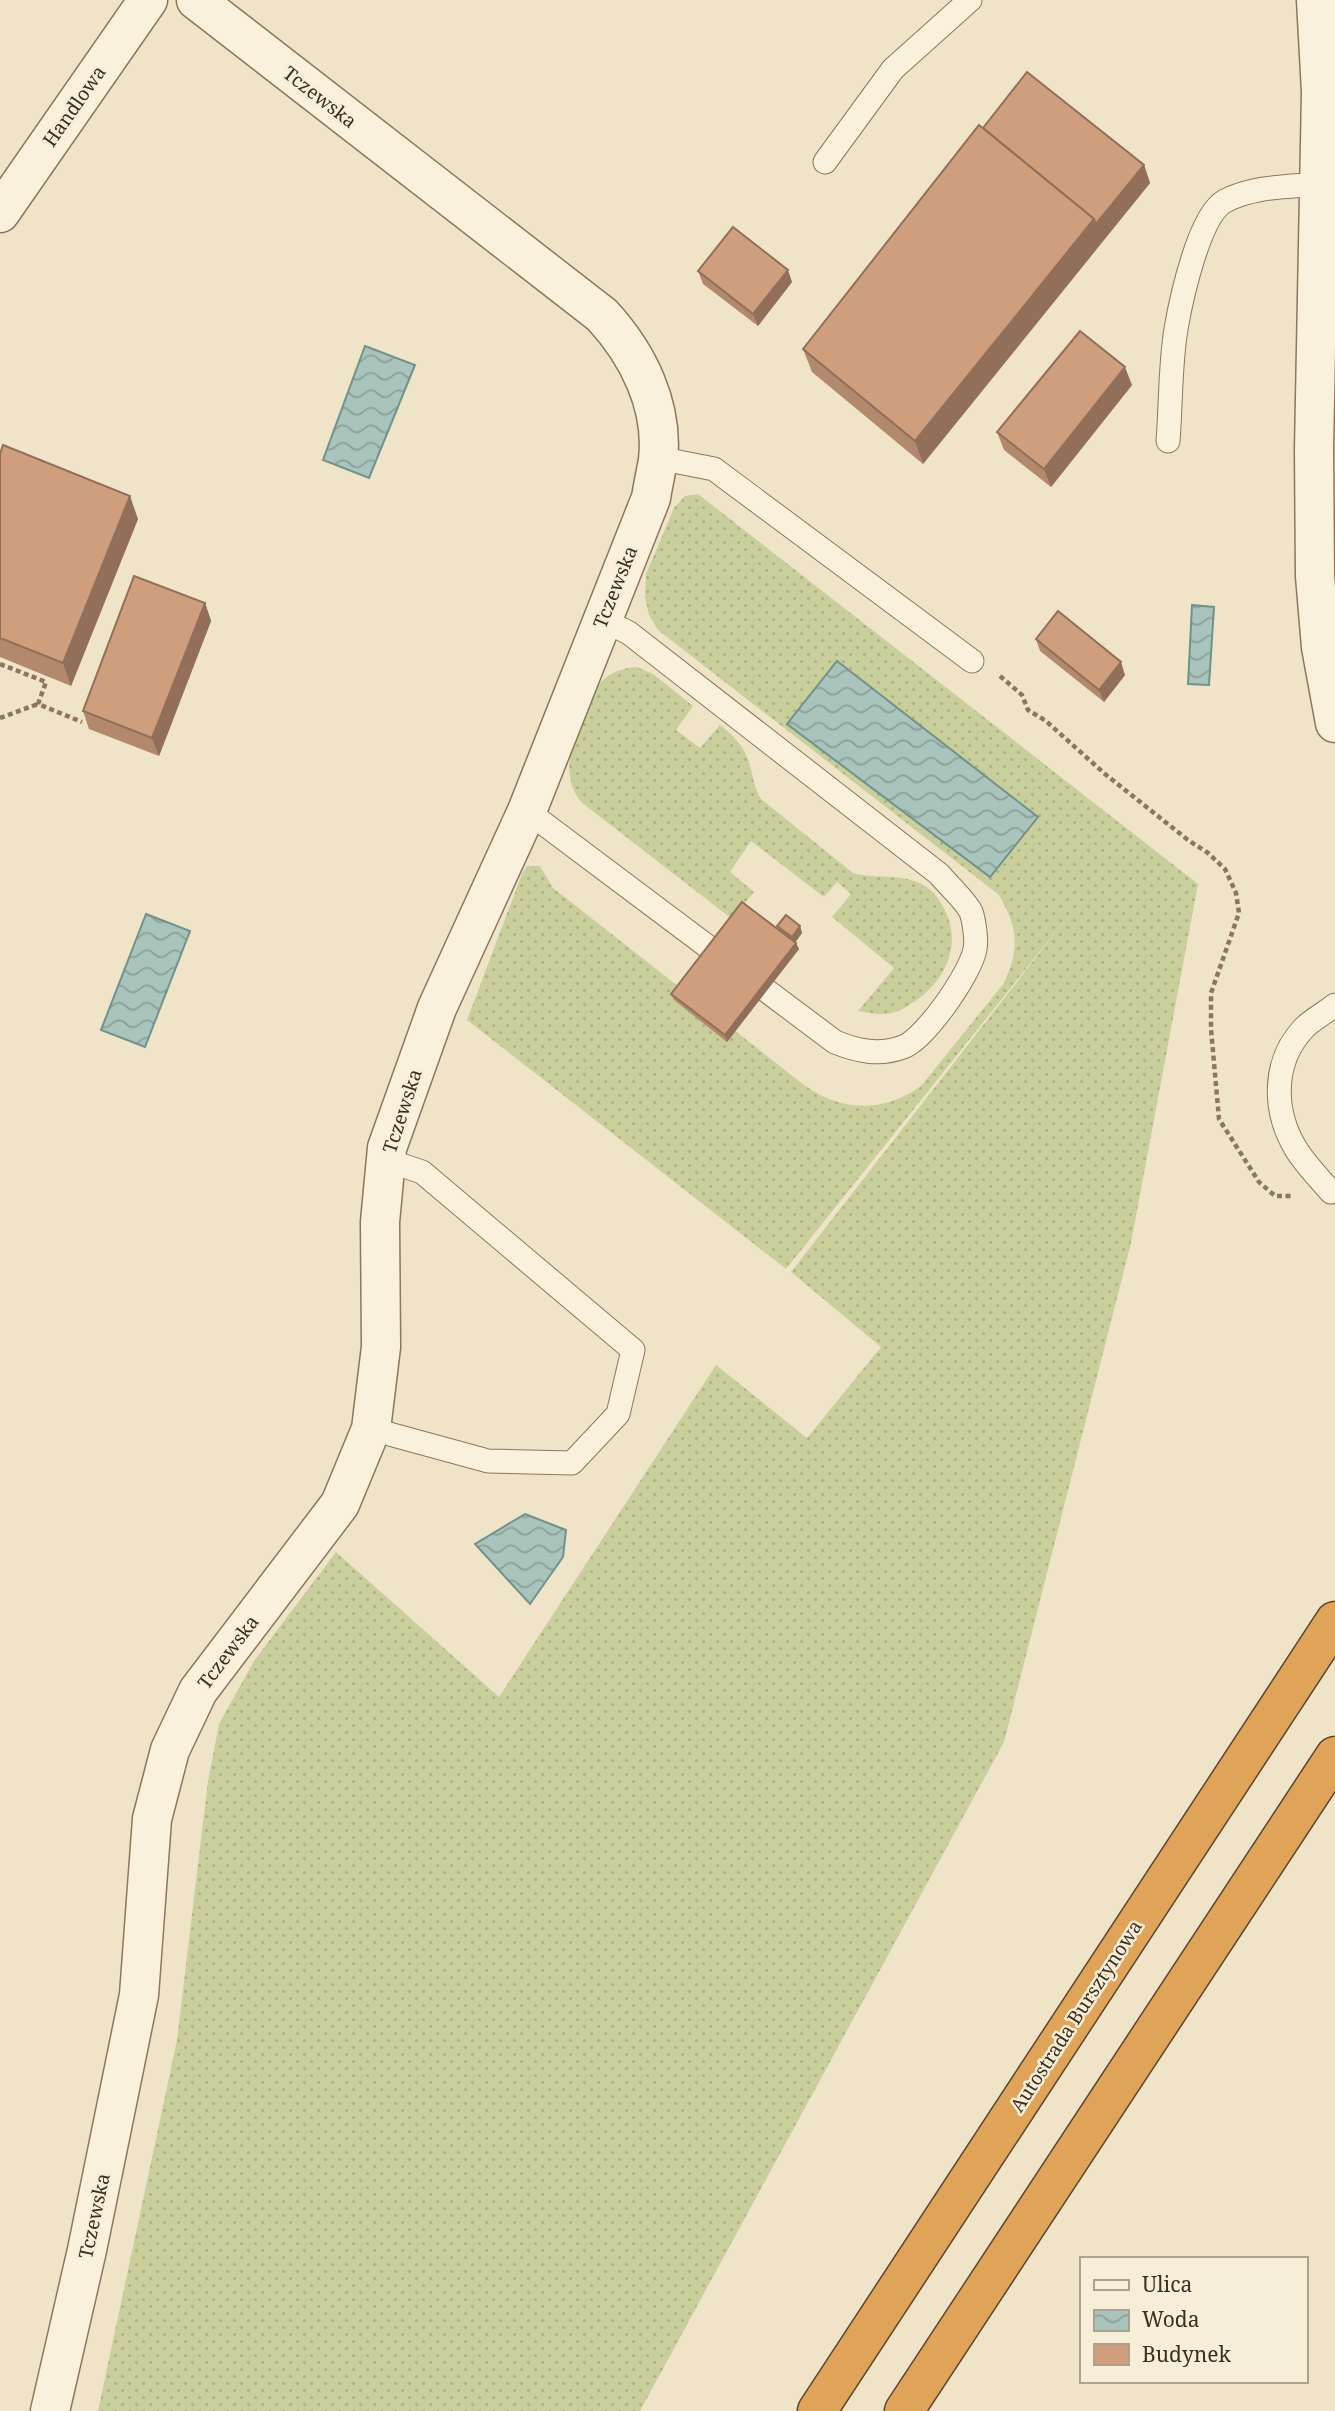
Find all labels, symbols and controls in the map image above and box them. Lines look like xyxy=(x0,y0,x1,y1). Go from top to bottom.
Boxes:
street label: Handlowa xyxy=(37,60,111,152)
street label: Tczewska xyxy=(278,60,362,134)
street label: Tczewska xyxy=(587,542,643,632)
street label: Tczewska xyxy=(376,1066,428,1156)
street label: Tczewska xyxy=(192,1610,264,1694)
street label: Autostrada Bursztynowa xyxy=(1004,1915,1148,2117)
street label: Tczewska xyxy=(72,2171,116,2261)
legend xyxy=(1080,2257,1307,2383)
text: Ulica xyxy=(1142,2270,1192,2298)
text: Woda xyxy=(1142,2305,1200,2333)
text: Budynek xyxy=(1142,2340,1232,2368)

